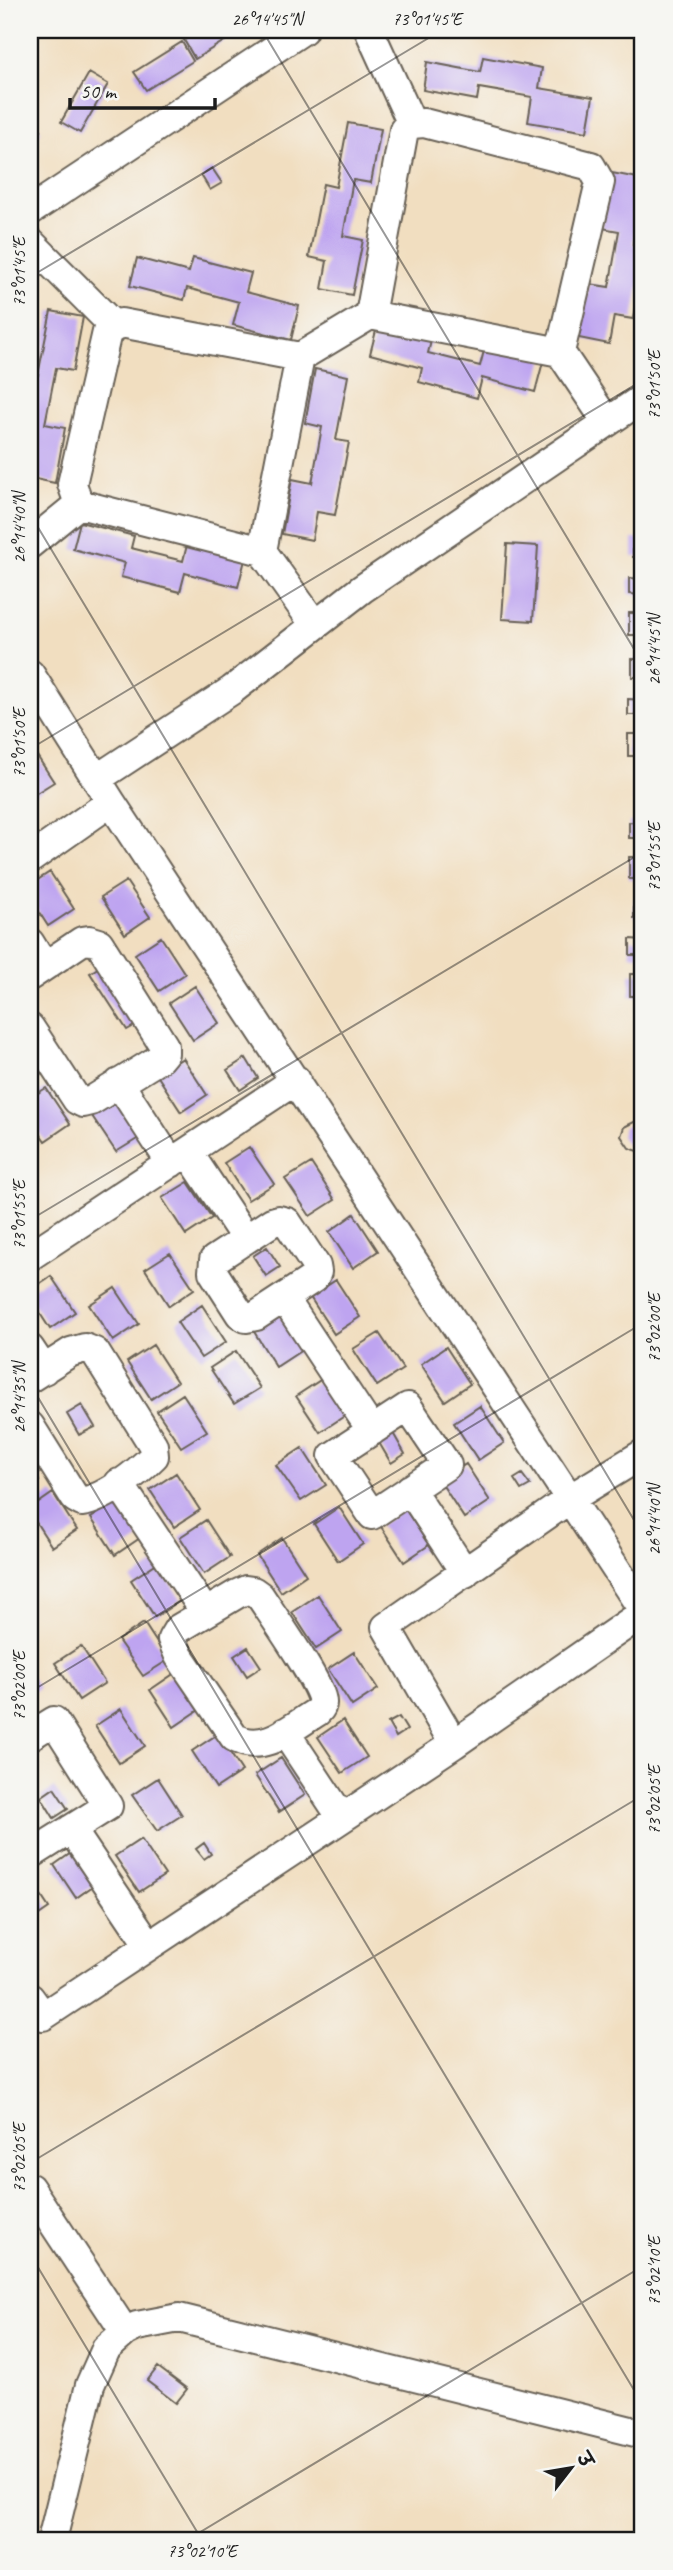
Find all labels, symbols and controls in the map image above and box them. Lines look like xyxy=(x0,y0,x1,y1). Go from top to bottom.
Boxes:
text: 26°14'45"N xyxy=(232,8,306,30)
text: 73°01'45"E xyxy=(392,8,464,30)
scale bar xyxy=(70,66,215,110)
text: 50 m xyxy=(80,78,118,104)
text: 73°01'45"E xyxy=(8,235,30,307)
text: 73°01'50"E xyxy=(643,348,665,420)
text: 26°14'40"N xyxy=(8,489,30,563)
text: 26°14'45"N xyxy=(643,611,665,685)
text: 73°01'50"E xyxy=(8,706,30,778)
text: 73°01'55"E xyxy=(643,820,665,892)
text: 73°01'55"E xyxy=(8,1178,30,1250)
text: 73°02'00"E xyxy=(643,1291,665,1363)
text: 26°14'35"N xyxy=(8,1359,30,1433)
text: 26°14'40"N xyxy=(643,1481,665,1555)
text: 73°02'00"E xyxy=(8,1649,30,1721)
text: 73°02'05"E xyxy=(643,1763,665,1835)
text: 73°02'05"E xyxy=(8,2121,30,2193)
text: 73°02'10"E xyxy=(643,2234,665,2306)
north arrow xyxy=(536,2434,606,2504)
text: उ xyxy=(570,2446,599,2473)
text: 73°02'10"E xyxy=(167,2540,239,2562)

